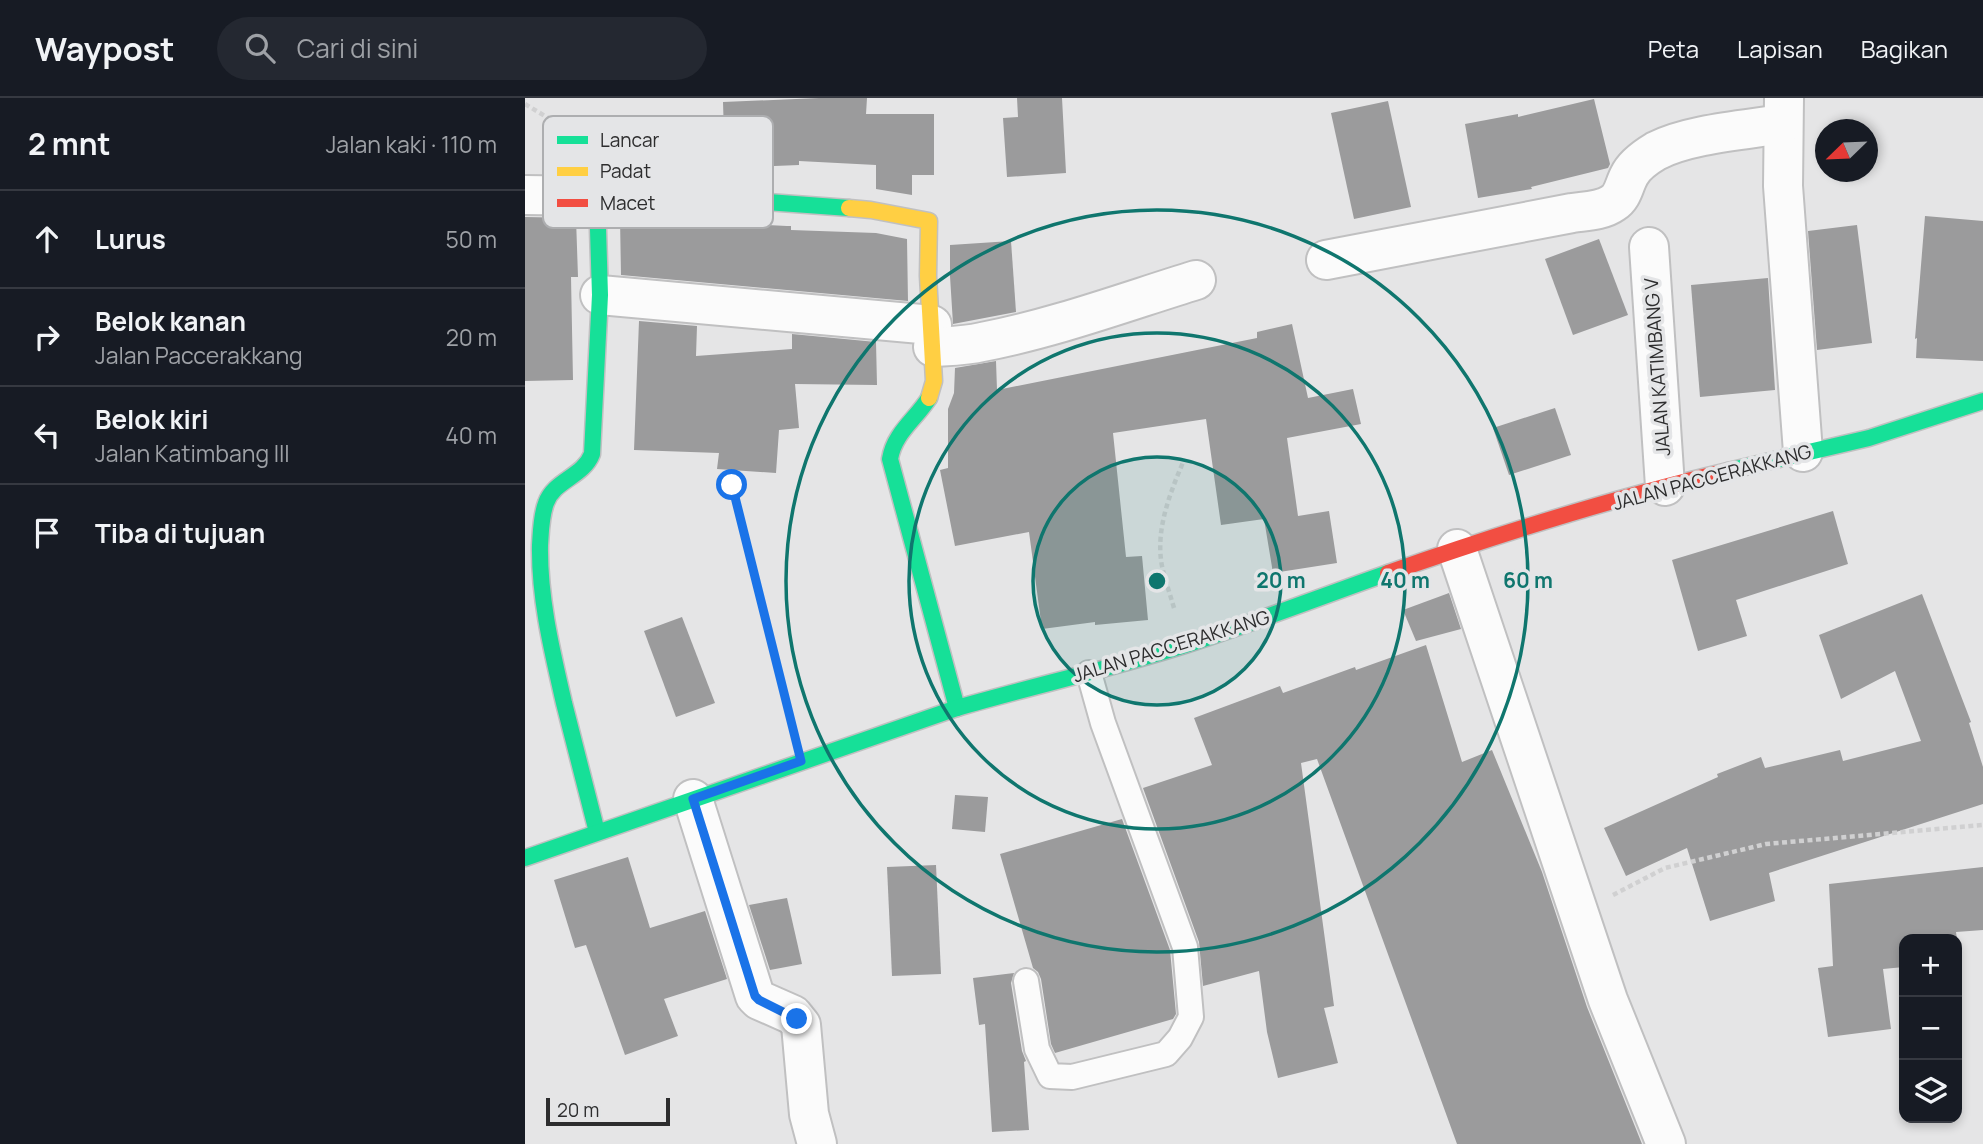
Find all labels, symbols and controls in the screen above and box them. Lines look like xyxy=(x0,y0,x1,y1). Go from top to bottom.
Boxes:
search box xyxy=(217,17,707,80)
text: Waypost xyxy=(35,26,175,71)
icon: search xyxy=(241,29,279,67)
text: Cari di sini xyxy=(297,30,418,66)
text: Peta xyxy=(1648,32,1699,65)
text: Lapisan xyxy=(1737,32,1823,65)
text: Bagikan xyxy=(1861,32,1948,65)
legend xyxy=(543,116,773,228)
north arrow xyxy=(1815,119,1878,182)
text: 2 mnt xyxy=(28,123,111,164)
text: Lancar xyxy=(600,127,659,153)
text: Jalan kaki · 110 m xyxy=(326,128,497,160)
text: Padat xyxy=(600,158,651,184)
text: Macet xyxy=(600,190,655,216)
icon: ahead xyxy=(28,220,66,258)
text: Lurus xyxy=(95,221,166,257)
text: 50 m xyxy=(446,223,497,255)
street label: JALAN KATIMBANG V xyxy=(1638,277,1676,457)
text: Belok kanan xyxy=(95,303,246,339)
icon: right xyxy=(28,318,66,356)
text: 20 m xyxy=(446,321,497,353)
text: Jalan Paccerakkang xyxy=(95,339,303,371)
text: Belok kiri xyxy=(95,401,209,437)
icon: left xyxy=(28,416,66,454)
text: 40 m xyxy=(445,419,497,451)
text: Jalan Katimbang III xyxy=(95,437,290,469)
street label: JALAN PACCERAKKANG xyxy=(1610,438,1814,516)
route start xyxy=(716,469,747,500)
icon: arrive xyxy=(28,514,66,552)
text: Tiba di tujuan xyxy=(95,515,265,551)
text: 20 m xyxy=(1256,566,1306,594)
text: 40 m xyxy=(1380,566,1430,594)
text: 60 m xyxy=(1503,566,1553,594)
centre of rings xyxy=(1145,569,1169,593)
street label: JALAN PACCERAKKANG xyxy=(1070,604,1272,688)
map controls xyxy=(1899,934,1962,1123)
button: + xyxy=(1899,934,1962,997)
button: − xyxy=(1899,997,1962,1060)
route end xyxy=(781,1003,812,1034)
button: layers xyxy=(1899,1060,1962,1123)
scale bar xyxy=(546,1095,670,1127)
text: 20 m xyxy=(557,1097,599,1123)

